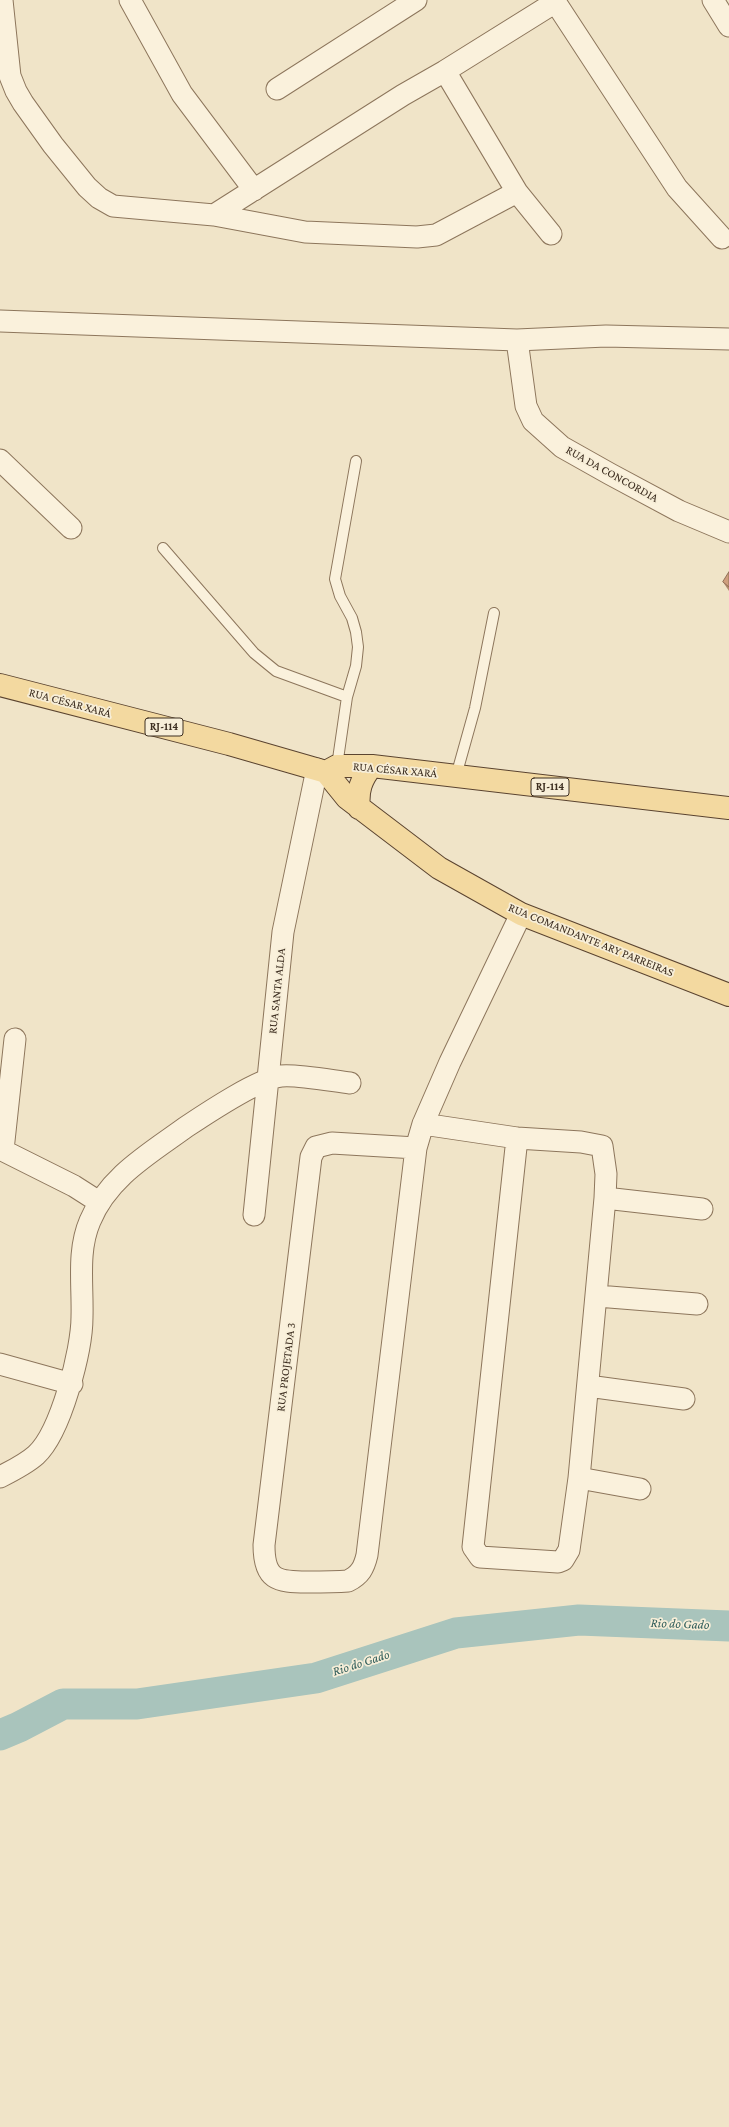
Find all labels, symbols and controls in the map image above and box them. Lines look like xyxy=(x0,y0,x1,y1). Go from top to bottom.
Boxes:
street label: RUA DA CONCORDIA xyxy=(563,443,661,505)
street label: RUA CÉSAR XARÁ xyxy=(27,685,113,721)
road number: RJ-114 xyxy=(145,718,183,736)
street label: RUA CÉSAR XARÁ xyxy=(352,759,438,781)
road number: RJ-114 xyxy=(531,778,569,796)
street label: RUA COMANDANTE ARY PARREIRAS xyxy=(506,900,676,980)
street label: RUA SANTA ALDA xyxy=(265,947,289,1035)
street label: RUA PROJETADA 3 xyxy=(273,1322,299,1412)
water label: Rio do Gado xyxy=(650,1615,710,1633)
water label: Rio do Gado xyxy=(331,1647,391,1679)

